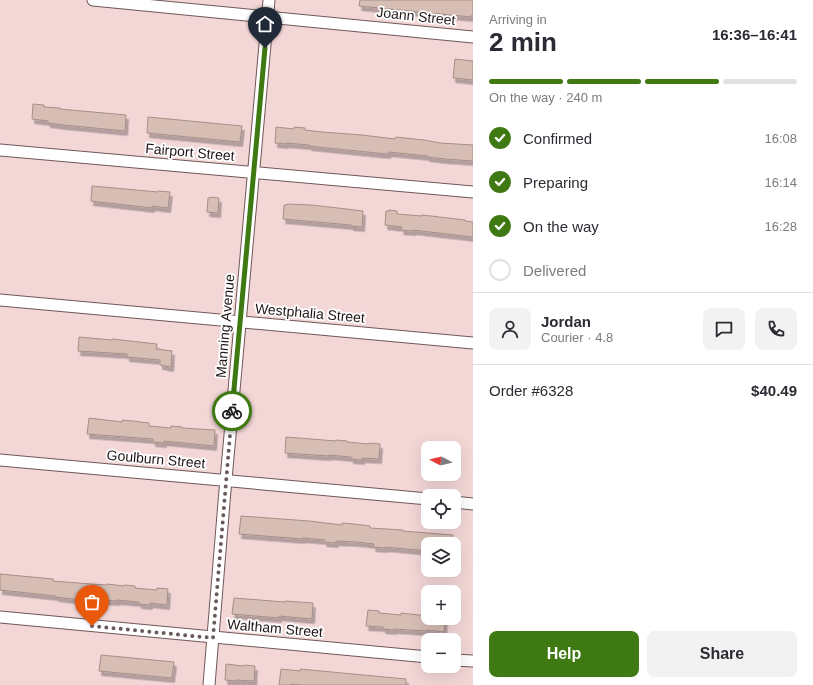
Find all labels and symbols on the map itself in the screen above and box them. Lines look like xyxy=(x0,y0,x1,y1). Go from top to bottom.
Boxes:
street label: Joann Street xyxy=(376,4,456,28)
pin xyxy=(248,7.0,282,48)
street label: Fairport Street xyxy=(145,140,235,164)
street label: Manning Avenue xyxy=(212,273,238,379)
street label: Westphalia Street xyxy=(254,300,366,326)
courier xyxy=(212,391,252,431)
north arrow xyxy=(421,441,461,481)
street label: Goulburn Street xyxy=(106,447,206,471)
pin xyxy=(75,585,109,626)
street label: Waltham Street xyxy=(227,616,324,640)

